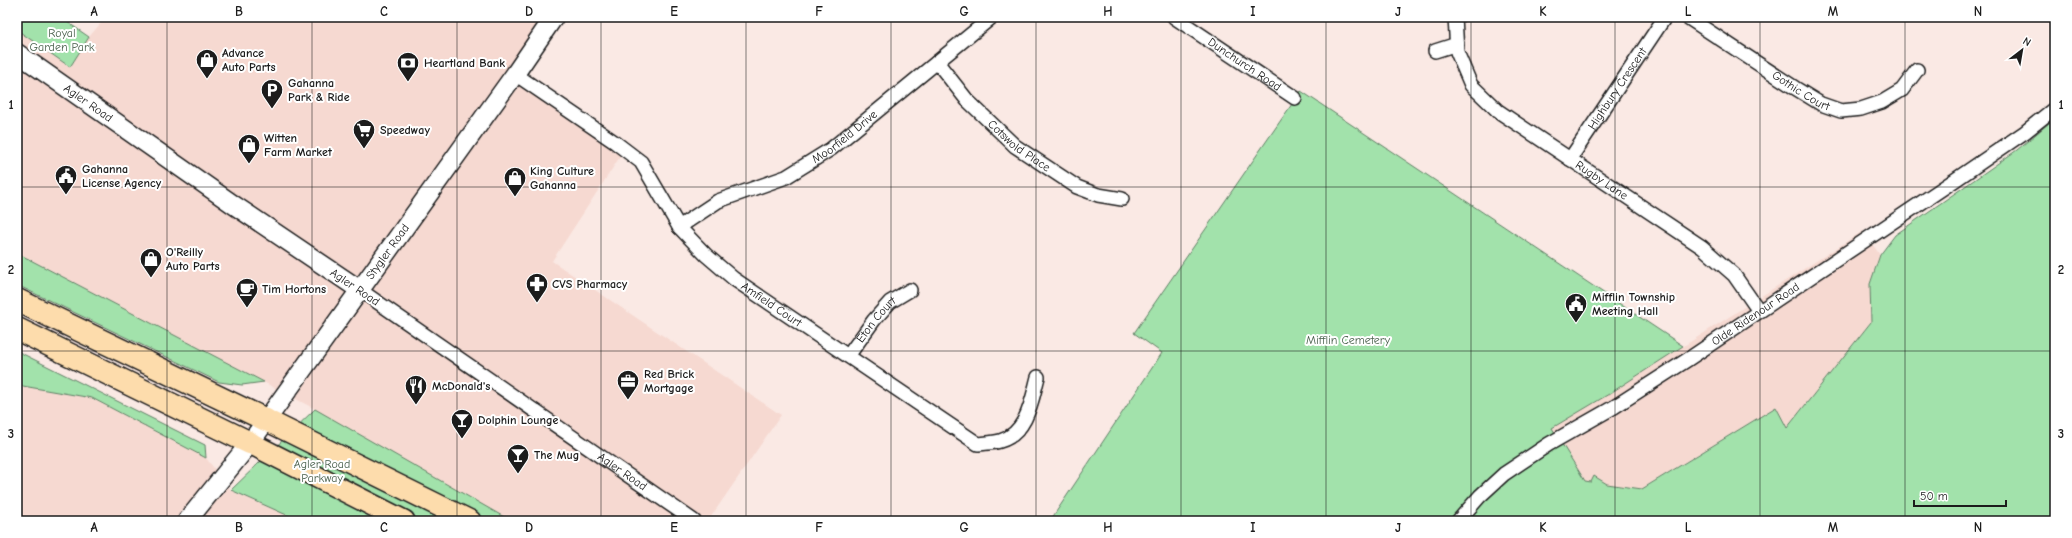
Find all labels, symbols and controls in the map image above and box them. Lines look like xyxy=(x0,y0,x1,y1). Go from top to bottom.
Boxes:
text: A xyxy=(90,4,98,19)
text: B xyxy=(235,4,243,19)
text: C xyxy=(380,4,388,19)
text: D xyxy=(525,4,533,19)
text: E xyxy=(670,4,678,19)
text: F xyxy=(815,4,823,19)
text: G xyxy=(959,4,969,19)
text: H xyxy=(1103,4,1113,19)
text: I xyxy=(1250,4,1256,19)
text: J xyxy=(1395,4,1401,19)
text: K xyxy=(1539,4,1547,19)
text: L xyxy=(1685,4,1692,19)
text: M xyxy=(1828,4,1839,19)
text: N xyxy=(1974,4,1982,19)
park label: Royal Garden Park xyxy=(29,26,95,54)
north arrow xyxy=(2002,30,2042,70)
text: N xyxy=(2020,34,2033,49)
street label: Dunchurch Road xyxy=(1205,35,1284,94)
street label: Highbury Crescent xyxy=(1585,44,1650,132)
place label: Advance Auto Parts xyxy=(222,46,276,74)
shop icon: Advance Auto Parts xyxy=(194,47,220,80)
bank icon: Heartland Bank xyxy=(395,50,421,83)
place label: Heartland Bank xyxy=(424,56,505,70)
street label: Gothic Court xyxy=(1769,68,1832,114)
place label: Gahanna Park & Ride xyxy=(288,76,350,104)
parking icon: Gahanna Park & Ride xyxy=(259,77,285,110)
street label: Agler Road xyxy=(61,81,116,125)
text: 1 xyxy=(8,97,14,112)
text: 1 xyxy=(2058,97,2064,112)
street label: Moorfield Drive xyxy=(809,107,880,166)
supermarket icon: Speedway xyxy=(351,117,377,150)
street label: Cotswold Place xyxy=(985,117,1053,174)
place label: Speedway xyxy=(380,123,430,137)
place label: Witten Farm Market xyxy=(264,131,333,159)
shop icon: Witten Farm Market xyxy=(236,132,262,165)
street label: Rugby Lane xyxy=(1573,158,1631,203)
place label: Gahanna License Agency xyxy=(82,162,162,190)
public building icon: Gahanna License Agency xyxy=(53,163,79,196)
place label: King Culture Gahanna xyxy=(530,164,594,192)
shop icon: King Culture Gahanna xyxy=(502,165,528,198)
street label: Stygler Road xyxy=(363,221,412,282)
place label: O'Reilly Auto Parts xyxy=(166,245,220,273)
shop icon: O'Reilly Auto Parts xyxy=(138,246,164,279)
text: 2 xyxy=(8,262,14,277)
text: 2 xyxy=(2058,262,2064,277)
street label: Agler Road xyxy=(328,265,382,309)
pharmacy icon: CVS Pharmacy xyxy=(524,271,550,304)
cafe icon: Tim Hortons xyxy=(234,276,260,309)
place label: CVS Pharmacy xyxy=(552,277,628,291)
street label: Amfield Court xyxy=(738,279,805,330)
street label: Olde Ridenour Road xyxy=(1709,280,1802,349)
place label: Tim Hortons xyxy=(262,282,326,296)
place label: Mifflin Township Meeting Hall xyxy=(1592,290,1675,318)
public building icon: Mifflin Township Meeting Hall xyxy=(1563,291,1589,324)
street label: Eton Court xyxy=(853,293,899,345)
park label: Mifflin Cemetery xyxy=(1306,333,1391,347)
place label: Red Brick Mortgage xyxy=(644,367,694,395)
office icon: Red Brick Mortgage xyxy=(615,368,641,401)
restaurant icon: McDonald's xyxy=(403,373,429,406)
place label: McDonald's xyxy=(432,379,490,393)
bar icon: Dolphin Lounge xyxy=(449,407,475,440)
place label: Dolphin Lounge xyxy=(478,413,558,427)
text: 3 xyxy=(8,426,14,441)
text: 3 xyxy=(2058,426,2064,441)
bar icon: The Mug xyxy=(505,442,531,475)
place label: The Mug xyxy=(534,448,579,462)
street label: Agler Road xyxy=(595,450,650,493)
park label: Agler Road Parkway xyxy=(294,457,350,485)
scale bar xyxy=(1914,482,2006,508)
text: 50 m xyxy=(1920,489,1948,503)
text: A xyxy=(90,520,98,535)
text: B xyxy=(235,520,243,535)
text: C xyxy=(380,520,388,535)
text: D xyxy=(525,520,533,535)
text: E xyxy=(670,520,678,535)
text: F xyxy=(815,520,823,535)
text: G xyxy=(959,520,969,535)
text: H xyxy=(1103,520,1113,535)
text: I xyxy=(1250,520,1256,535)
text: J xyxy=(1395,520,1401,535)
text: K xyxy=(1539,520,1547,535)
text: L xyxy=(1685,520,1692,535)
text: M xyxy=(1828,520,1839,535)
text: N xyxy=(1974,520,1982,535)

